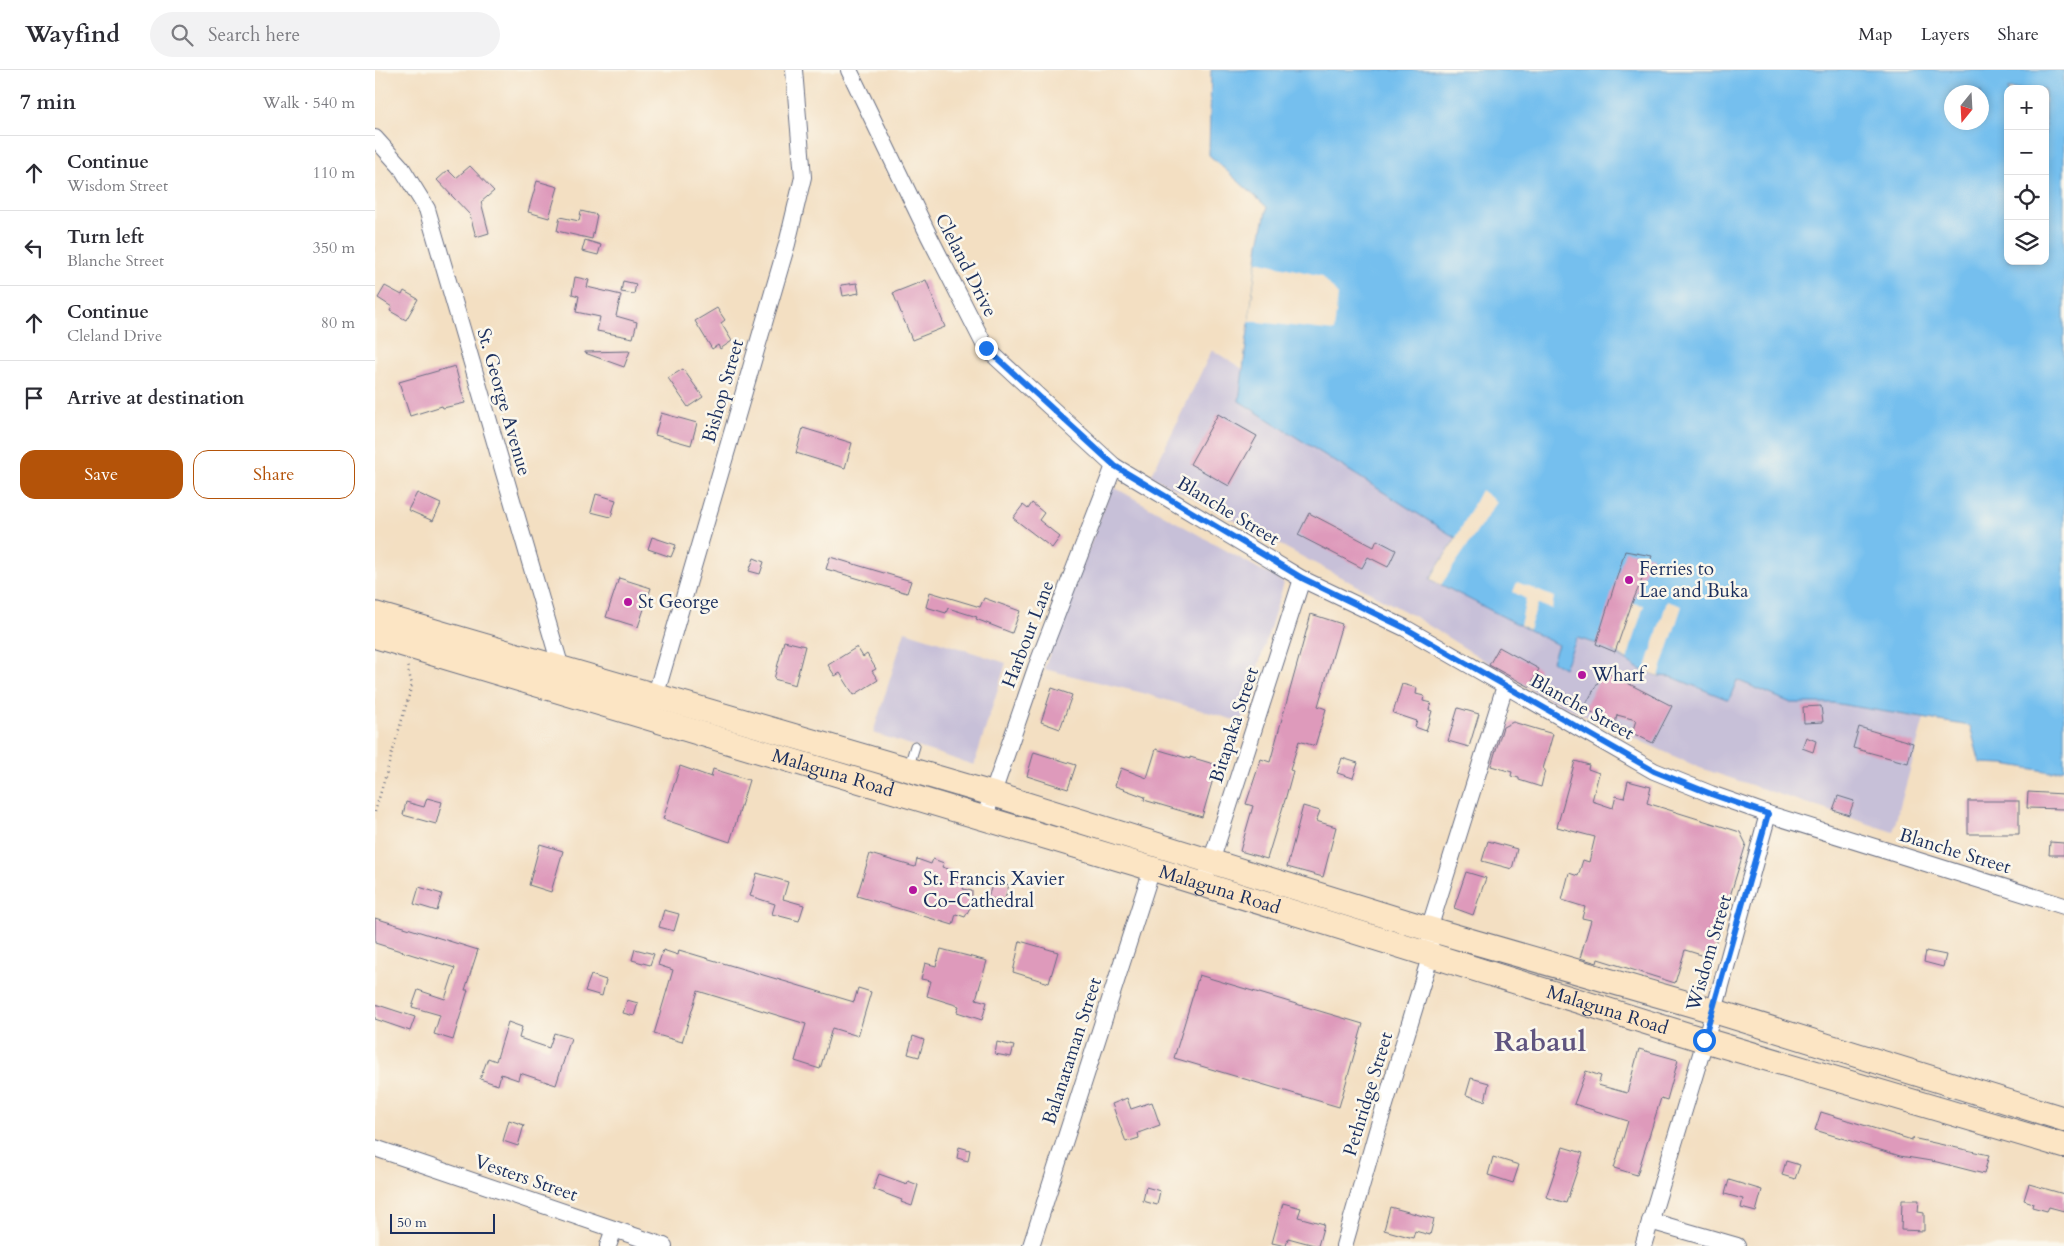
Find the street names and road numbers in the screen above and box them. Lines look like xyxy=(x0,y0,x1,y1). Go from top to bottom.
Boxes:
street label: Cleland Drive xyxy=(929,209,1003,321)
street label: St. George Avenue xyxy=(471,325,537,479)
street label: Bishop Street xyxy=(696,336,750,446)
street label: Blanche Street xyxy=(1172,470,1284,552)
street label: Harbour Lane xyxy=(996,577,1060,691)
street label: Bitapaka Street xyxy=(1203,664,1265,786)
street label: Blanche Street xyxy=(1525,668,1639,746)
street label: Malaguna Road xyxy=(769,742,897,804)
street label: Blanche Street xyxy=(1896,822,2014,880)
street label: Malaguna Road xyxy=(1156,859,1284,921)
street label: Wisdom Street xyxy=(1680,892,1738,1015)
street label: Balanataman Street xyxy=(1036,974,1108,1128)
street label: Malaguna Road xyxy=(1543,979,1672,1041)
street label: Pethridge Street xyxy=(1337,1029,1399,1159)
street label: Vesters Street xyxy=(471,1148,581,1208)

